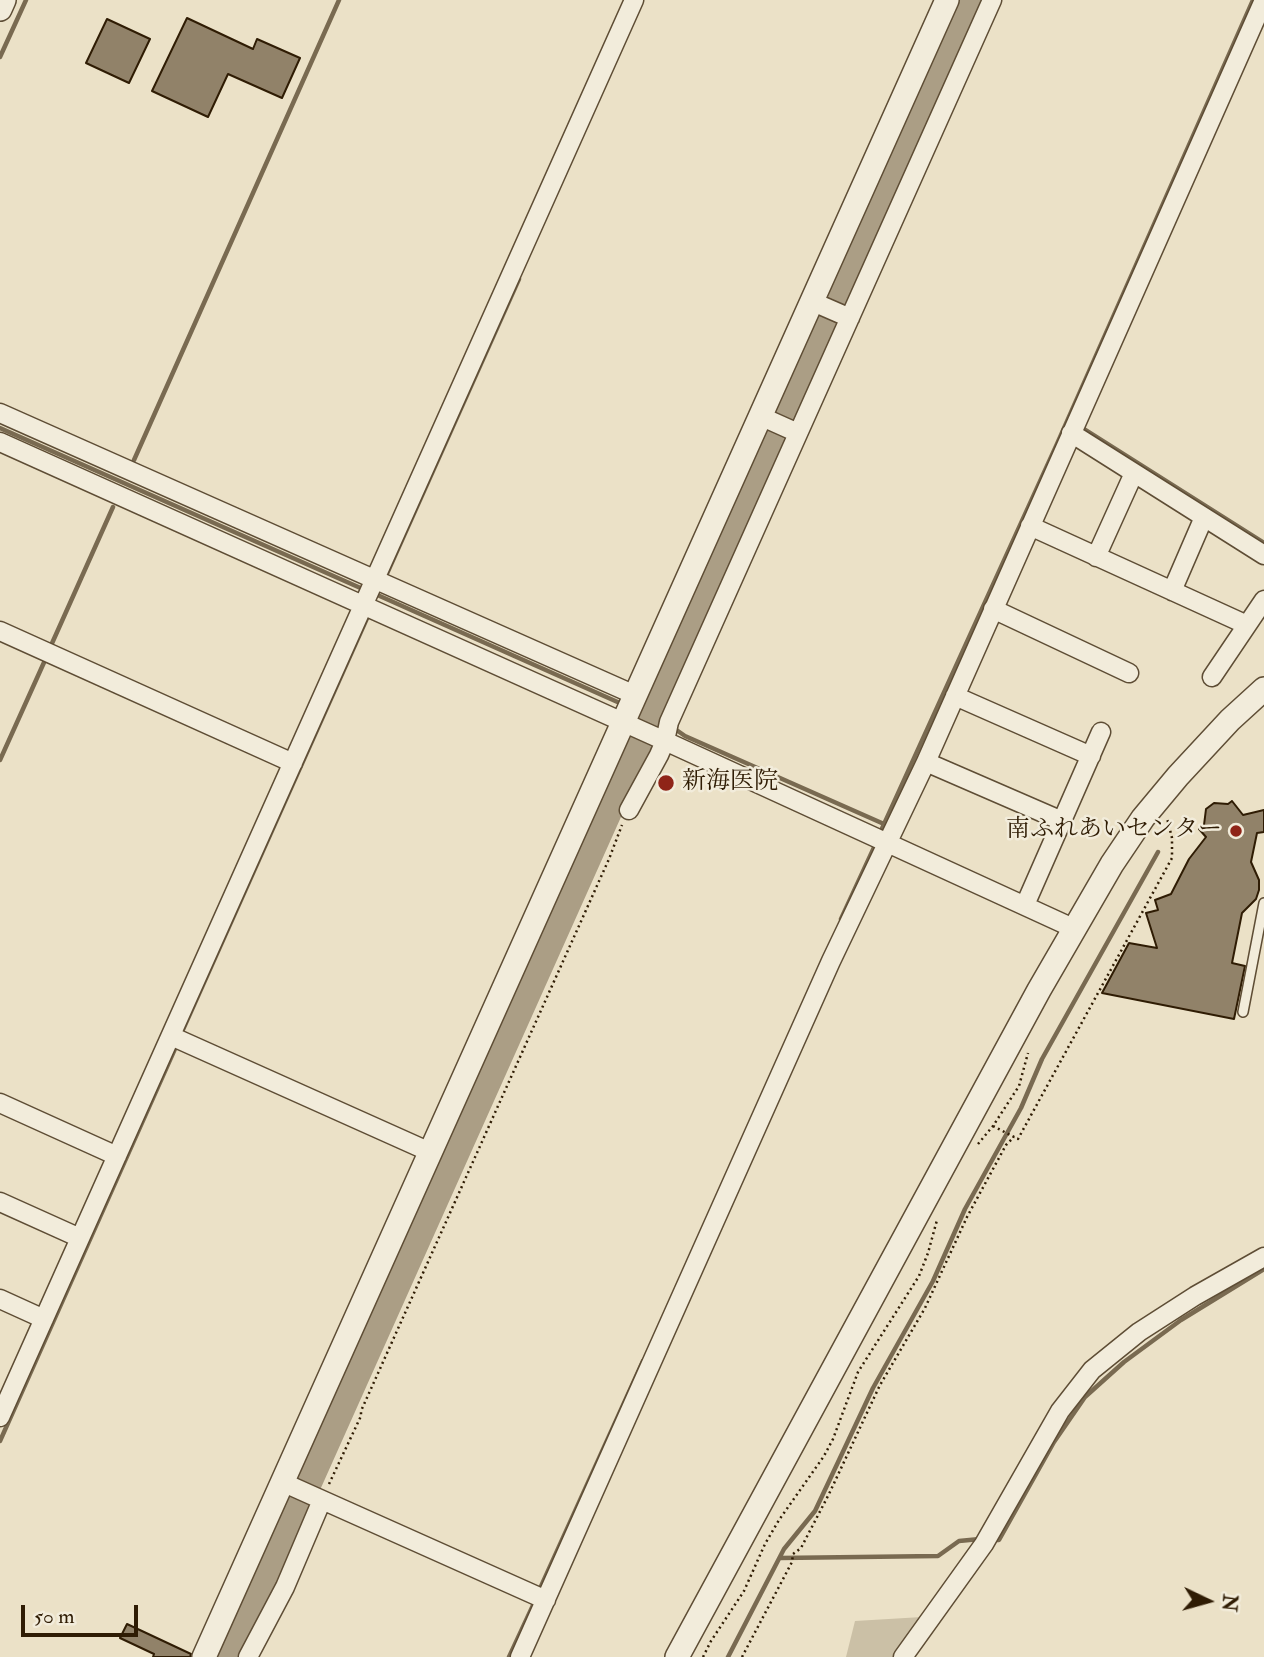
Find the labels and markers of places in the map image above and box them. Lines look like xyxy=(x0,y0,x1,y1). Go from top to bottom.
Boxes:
place label: 新海医院 xyxy=(682,769,778,797)
marker: 新海医院 xyxy=(656,773,676,793)
place label: 南ふれあいセンター xyxy=(1006,817,1222,845)
marker: 南ふれあいセンター xyxy=(1228,823,1244,839)

